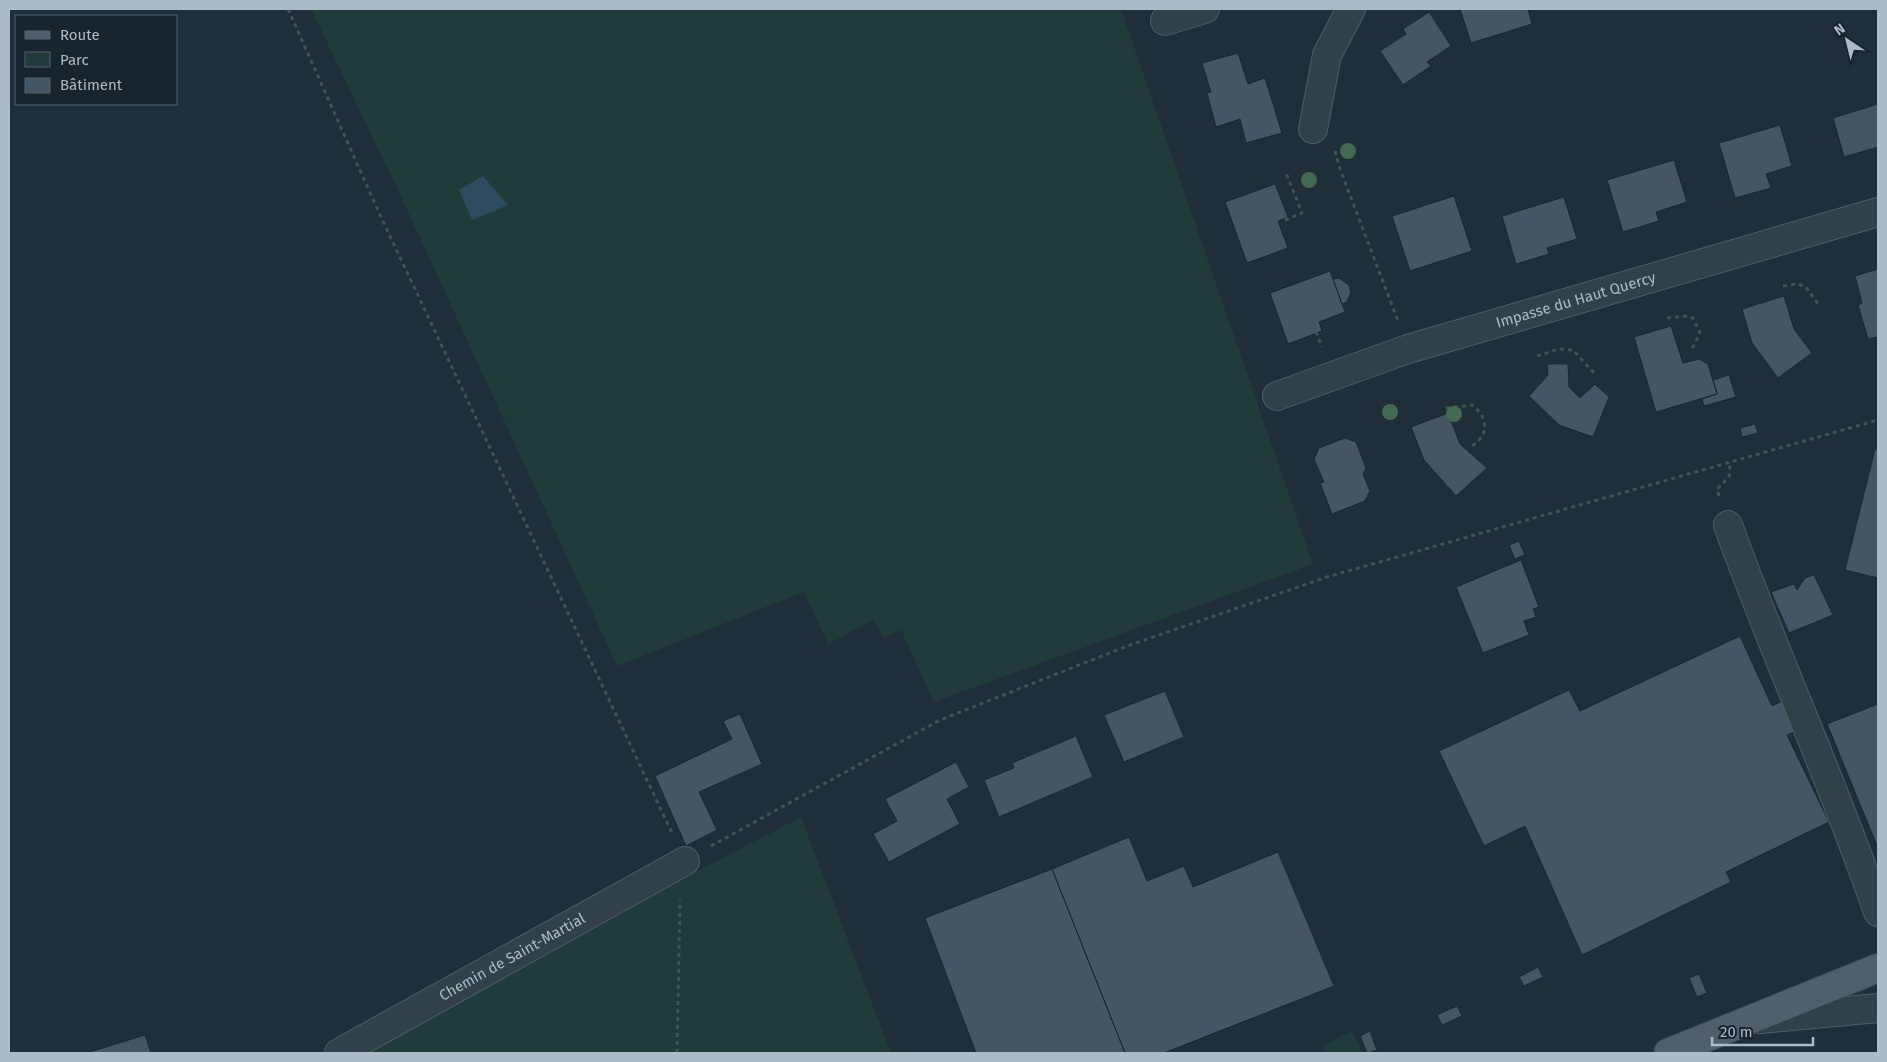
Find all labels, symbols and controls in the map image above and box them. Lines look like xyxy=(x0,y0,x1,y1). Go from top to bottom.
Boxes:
legend xyxy=(15,15,178,105)
north arrow xyxy=(1822,15,1872,65)
text: N xyxy=(1831,20,1849,39)
text: Route xyxy=(60,26,100,44)
text: Parc xyxy=(60,51,89,69)
text: Bâtiment xyxy=(60,76,123,94)
street label: Impasse du Haut Quercy xyxy=(1494,268,1658,332)
street label: Chemin de Saint-Martial xyxy=(436,909,589,1005)
scale bar xyxy=(1712,1014,1813,1046)
text: 20 m xyxy=(1720,1023,1753,1041)

